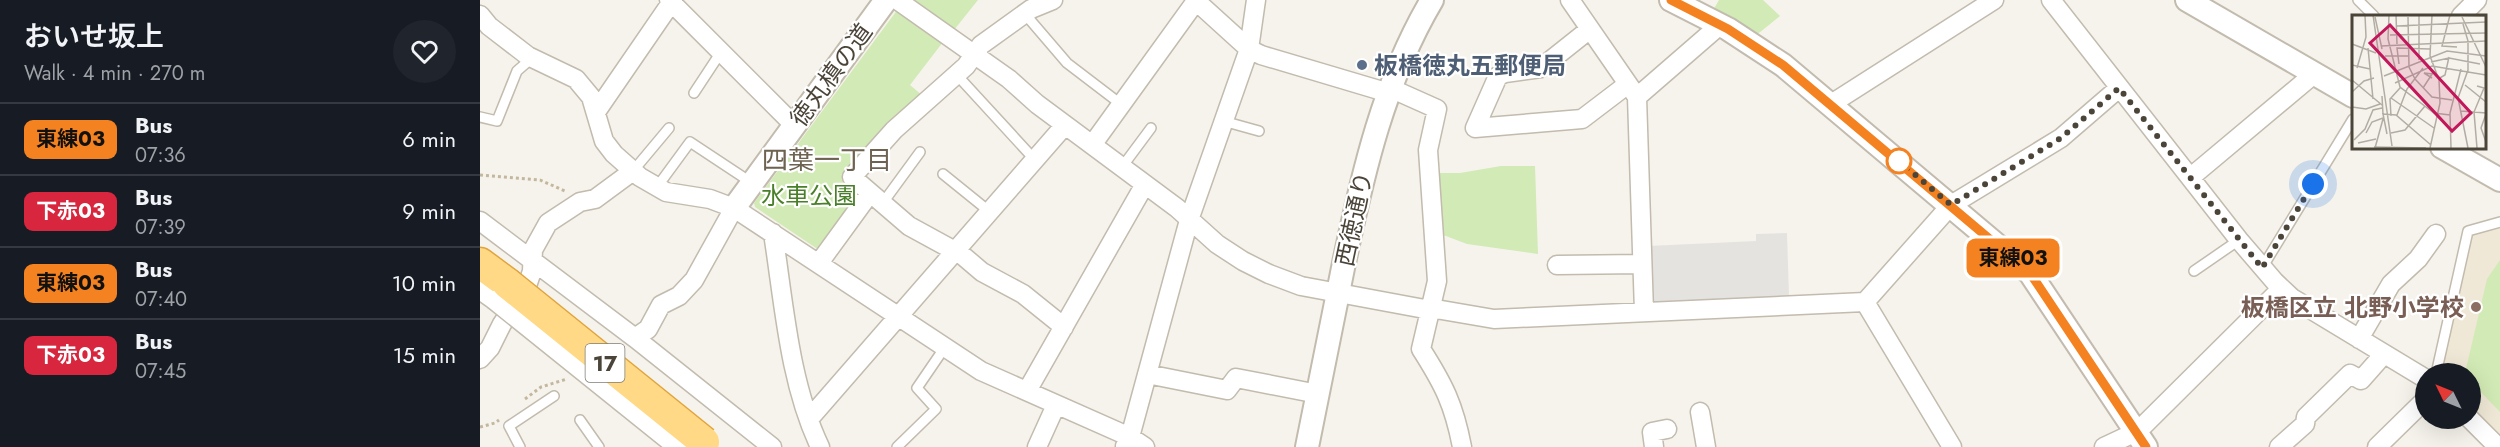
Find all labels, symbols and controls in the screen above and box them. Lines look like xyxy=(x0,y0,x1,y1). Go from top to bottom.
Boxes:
inset map xyxy=(2352,15,2485,148)
text: おいせ坂上 xyxy=(24,16,164,57)
street label: 徳丸槙の道 xyxy=(782,16,880,134)
button: heart xyxy=(393,20,456,83)
place label: 板橋徳丸五郵便局 xyxy=(1374,48,1566,83)
marker: 板橋徳丸五郵便局 xyxy=(1355,58,1369,72)
text: Walk · 4 min · 270 m xyxy=(24,59,205,88)
text: Bus xyxy=(135,109,172,141)
text: 6 min xyxy=(402,123,456,155)
text: 東練03 xyxy=(36,124,105,154)
text: 07:36 xyxy=(135,141,186,170)
district label: 四葉一丁目 xyxy=(762,141,892,179)
unlabelled marker xyxy=(1886,148,1912,174)
street label: 西徳通り xyxy=(1327,168,1381,270)
your location xyxy=(2298,169,2328,199)
park label: 水車公園 xyxy=(761,178,857,213)
text: Bus xyxy=(135,181,172,213)
text: 9 min xyxy=(402,195,456,227)
text: 下赤03 xyxy=(36,196,105,226)
text: 07:39 xyxy=(135,213,186,242)
line badge: 東練03 xyxy=(1971,238,2055,278)
text: 東練03 xyxy=(1979,243,2047,273)
text: Bus xyxy=(135,253,172,285)
text: 10 min xyxy=(392,267,456,299)
text: 東練03 xyxy=(36,268,105,298)
text: 07:40 xyxy=(135,285,187,314)
place label: 板橋区立 北野小学校 xyxy=(2241,290,2464,325)
marker: 板橋区立 北野小学校 xyxy=(2469,300,2483,314)
text: Bus xyxy=(135,325,172,357)
text: 15 min xyxy=(393,339,456,371)
text: 下赤03 xyxy=(36,340,105,370)
road number: 17 xyxy=(586,344,624,382)
text: 07:45 xyxy=(135,357,186,386)
north arrow xyxy=(2415,363,2481,429)
map controls xyxy=(2415,363,2481,429)

